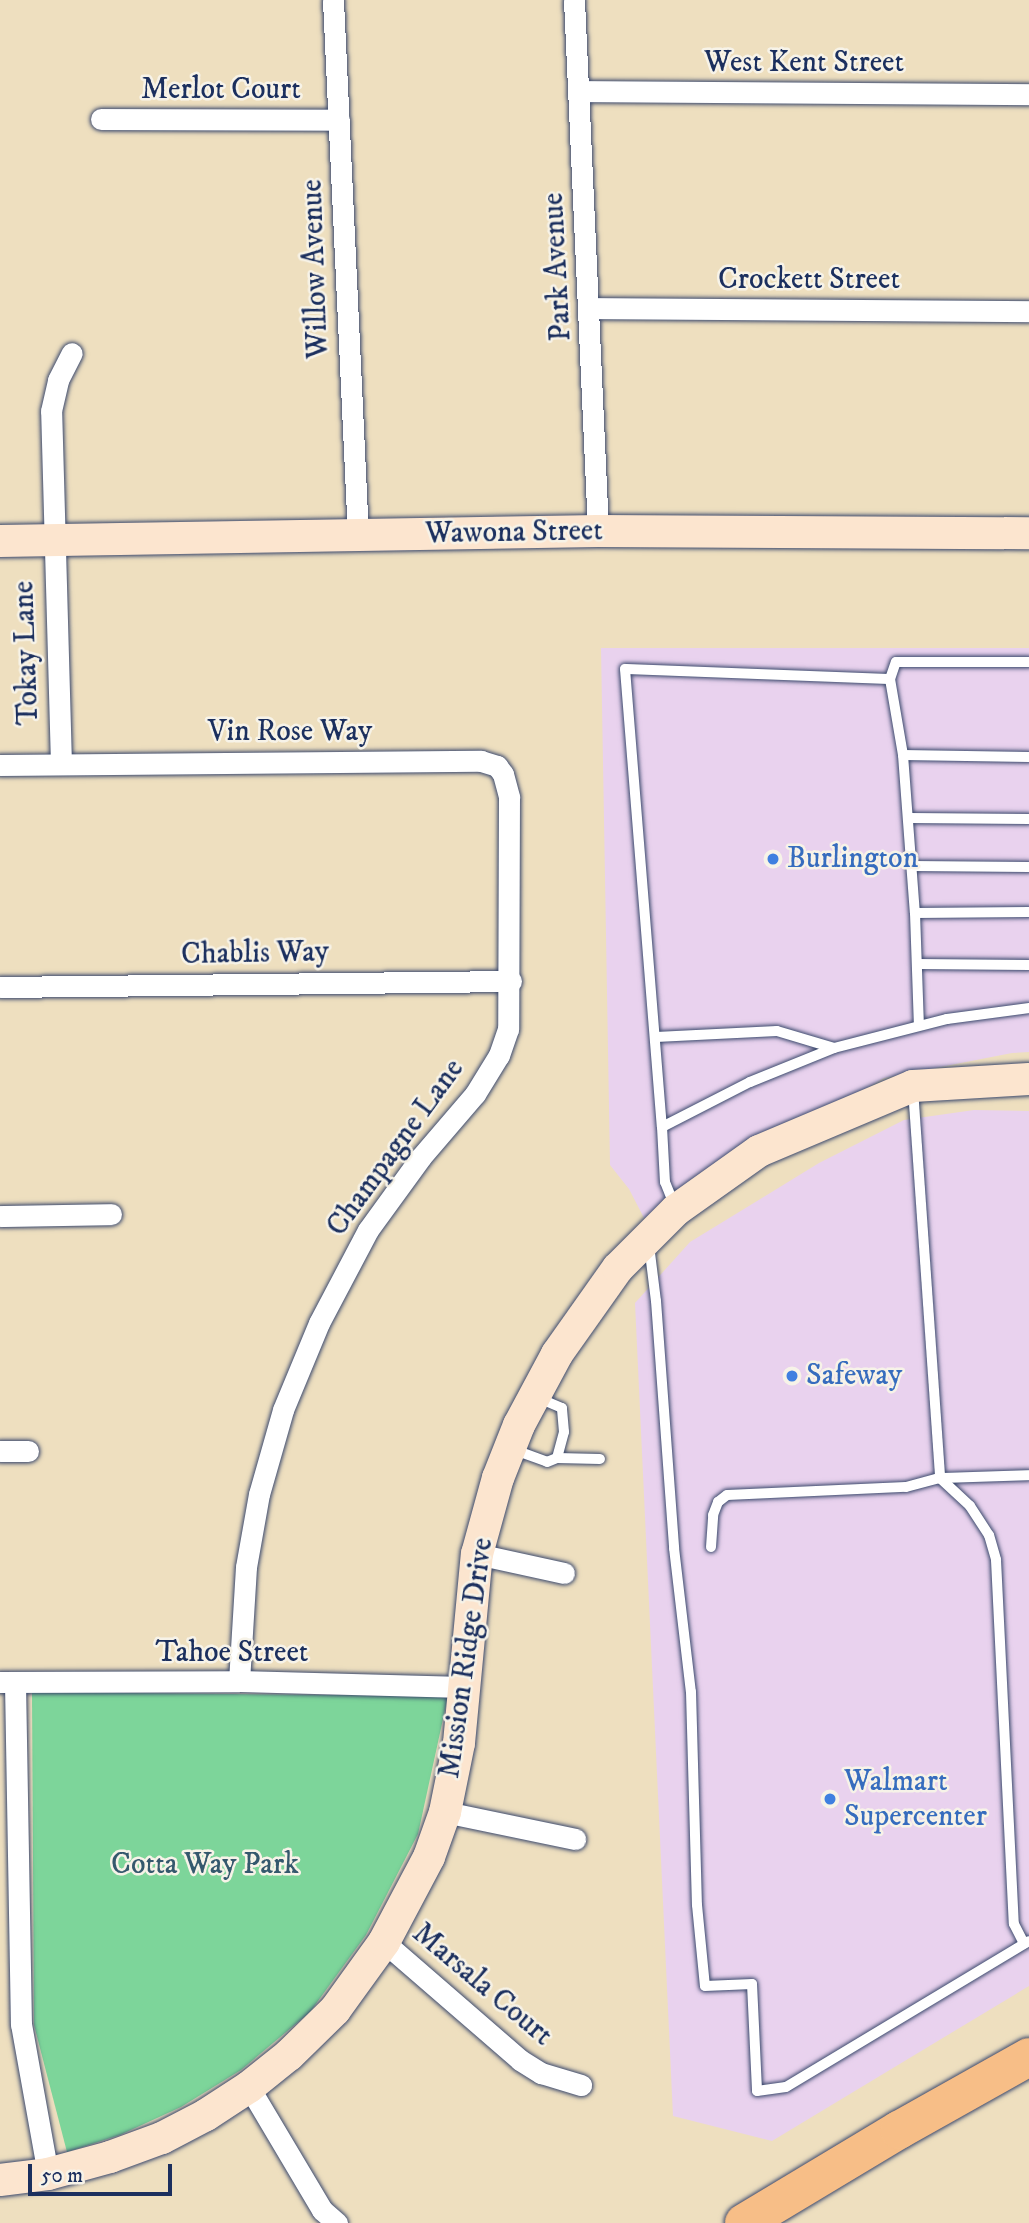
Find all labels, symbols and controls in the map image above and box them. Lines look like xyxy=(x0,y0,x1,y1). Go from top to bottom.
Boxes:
street label: West Kent Street xyxy=(704,45,904,81)
street label: Merlot Court xyxy=(141,72,301,108)
street label: Willow Avenue xyxy=(295,179,337,359)
street label: Park Avenue xyxy=(536,192,580,342)
street label: Crockett Street xyxy=(718,262,900,298)
street label: Wawona Street xyxy=(425,513,603,553)
street label: Tokay Lane xyxy=(6,580,48,726)
street label: Vin Rose Way xyxy=(208,714,372,750)
place label: Burlington xyxy=(787,841,918,877)
marker: Burlington xyxy=(765,851,781,867)
street label: Chablis Way xyxy=(181,935,329,973)
street label: Champagne Lane xyxy=(320,1052,472,1244)
place label: Safeway xyxy=(806,1358,902,1394)
marker: Safeway xyxy=(784,1368,800,1384)
street label: Mission Ridge Drive xyxy=(432,1535,502,1781)
street label: Tahoe Street xyxy=(156,1635,308,1671)
place label: Walmart Supercenter xyxy=(844,1764,987,1834)
marker: Walmart Supercenter xyxy=(822,1791,838,1807)
park label: Cotta Way Park xyxy=(111,1847,299,1883)
street label: Marsala Court xyxy=(405,1916,559,2054)
scale bar xyxy=(32,2150,175,2194)
text: 50 m xyxy=(41,2163,83,2189)

